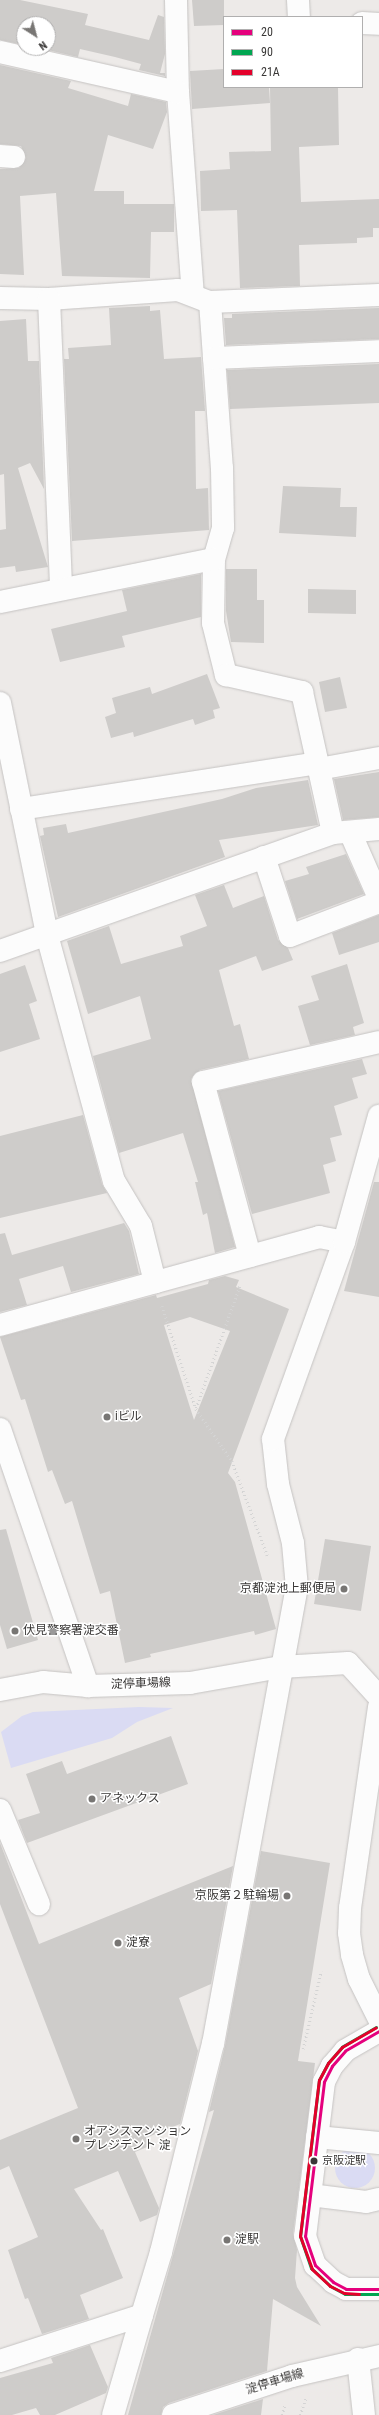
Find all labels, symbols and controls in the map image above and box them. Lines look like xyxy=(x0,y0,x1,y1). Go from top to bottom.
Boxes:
north arrow xyxy=(16,16,56,56)
legend xyxy=(223,16,363,88)
text: 20 xyxy=(261,25,273,39)
text: N xyxy=(36,38,49,53)
text: 90 xyxy=(261,45,273,59)
text: 21A xyxy=(261,65,280,79)
place label: iビル xyxy=(115,1410,142,1424)
marker: iビル xyxy=(102,1412,112,1422)
place label: 京都淀池上郵便局 xyxy=(240,1582,336,1596)
marker: 京都淀池上郵便局 xyxy=(339,1584,349,1594)
place label: 伏見警察署淀交番 xyxy=(23,1624,119,1638)
marker: 伏見警察署淀交番 xyxy=(10,1626,20,1636)
street label: 淀停車場線 xyxy=(111,1676,171,1692)
place label: アネックス xyxy=(100,1792,160,1806)
marker: アネックス xyxy=(87,1794,97,1804)
place label: 京阪第２駐輪場 xyxy=(195,1889,279,1903)
marker: 京阪第２駐輪場 xyxy=(282,1891,292,1901)
place label: 淀寮 xyxy=(126,1936,150,1950)
marker: 淀寮 xyxy=(113,1938,123,1948)
place label: オアシスマンション プレジデント 淀 xyxy=(84,2125,192,2153)
marker: オアシスマンション プレジデント 淀 xyxy=(71,2134,81,2144)
place label: 京阪淀駅 xyxy=(322,2154,366,2168)
marker: 京阪淀駅 xyxy=(309,2156,319,2166)
place label: 淀駅 xyxy=(235,2233,259,2247)
marker: 淀駅 xyxy=(222,2235,232,2245)
street label: 淀停車場線 xyxy=(244,2366,306,2398)

